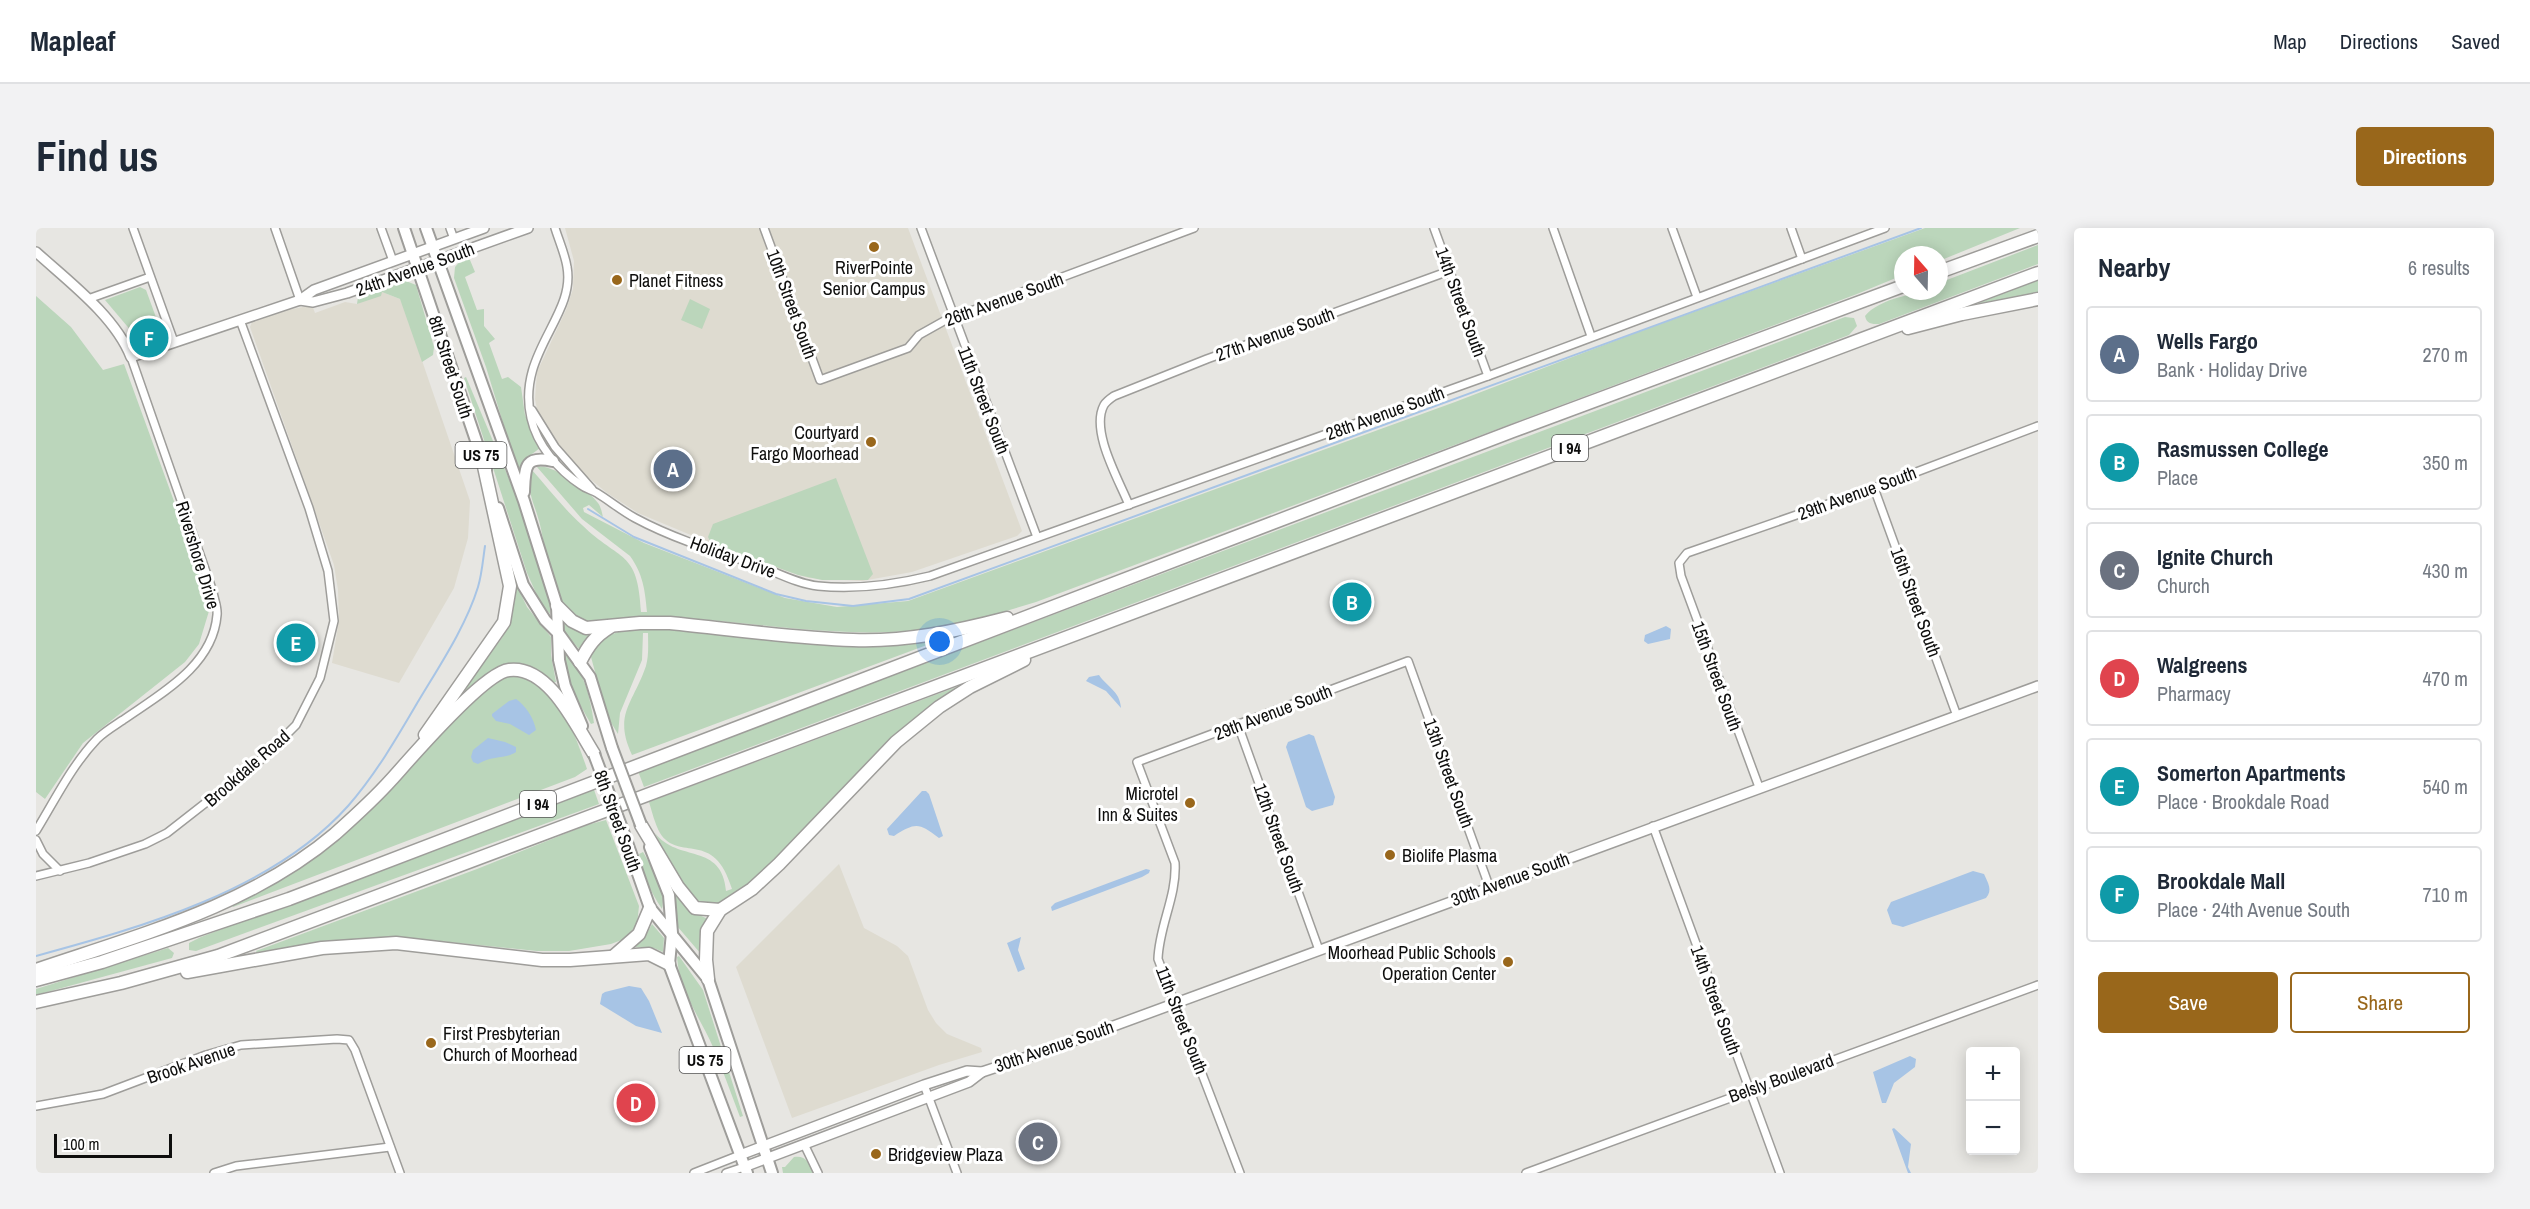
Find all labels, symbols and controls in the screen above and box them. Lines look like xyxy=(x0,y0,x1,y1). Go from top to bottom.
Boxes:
text: Mapleaf xyxy=(30,22,115,60)
text: Map xyxy=(2273,27,2307,56)
text: Directions xyxy=(2340,27,2418,56)
text: Saved xyxy=(2451,27,2500,56)
button: Directions xyxy=(2356,127,2494,186)
text: Find us xyxy=(36,128,158,184)
street label: 24th Avenue South xyxy=(352,236,478,302)
marker: RiverPointe Senior Campus xyxy=(867,240,881,254)
street label: 14th Street South xyxy=(1430,244,1492,360)
street label: 10th Street South xyxy=(761,246,823,362)
north arrow xyxy=(1894,246,1948,300)
text: Nearby xyxy=(2098,250,2170,285)
text: 6 results xyxy=(2408,254,2470,281)
place label: RiverPointe Senior Campus xyxy=(823,255,925,301)
street label: 26th Avenue South xyxy=(941,266,1067,332)
place label: Planet Fitness xyxy=(629,268,723,293)
marker: Planet Fitness xyxy=(610,273,624,287)
street label: 27th Avenue South xyxy=(1212,301,1338,367)
street label: 8th Street South xyxy=(423,312,479,422)
pin: F xyxy=(130,316,168,360)
text: Wells Fargo xyxy=(2157,326,2258,356)
text: A xyxy=(2114,341,2125,368)
text: 270 m xyxy=(2422,341,2468,368)
street label: 11th Street South xyxy=(952,342,1016,458)
text: Bank · Holiday Drive xyxy=(2157,356,2307,383)
street label: 28th Avenue South xyxy=(1322,380,1448,446)
place label: Courtyard Fargo Moorhead xyxy=(751,420,859,466)
text: Rasmussen College xyxy=(2157,434,2328,464)
marker: Courtyard Fargo Moorhead xyxy=(864,435,878,449)
road number: I 94 xyxy=(1552,435,1588,461)
road number: US 75 xyxy=(456,442,506,468)
pin: A xyxy=(654,446,692,492)
text: B xyxy=(2114,449,2125,476)
text: 350 m xyxy=(2422,449,2468,476)
street label: 29th Avenue South xyxy=(1794,460,1920,526)
text: Place xyxy=(2157,464,2198,491)
street label: Rivershore Drive xyxy=(170,498,226,612)
street label: Holiday Drive xyxy=(687,530,779,584)
text: Ignite Church xyxy=(2157,542,2273,572)
street label: 16th Street South xyxy=(1885,544,1947,660)
text: C xyxy=(2114,557,2125,584)
text: 430 m xyxy=(2422,557,2468,584)
text: Church xyxy=(2157,572,2210,599)
pin: B xyxy=(1332,580,1372,625)
street label: 15th Street South xyxy=(1686,618,1748,734)
pin: E xyxy=(276,620,316,666)
your location xyxy=(925,627,954,656)
text: Walgreens xyxy=(2157,650,2248,680)
text: D xyxy=(2114,665,2125,692)
text: 470 m xyxy=(2422,665,2468,692)
street label: 29th Avenue South xyxy=(1210,678,1336,746)
text: Pharmacy xyxy=(2157,680,2231,707)
street label: 13th Street South xyxy=(1418,715,1480,831)
street label: Brookdale Road xyxy=(199,724,295,812)
text: Somerton Apartments xyxy=(2157,758,2346,788)
street label: 8th Street South xyxy=(588,767,648,875)
text: E xyxy=(2114,773,2125,800)
text: 540 m xyxy=(2422,773,2468,800)
street label: 12th Street South xyxy=(1248,780,1310,896)
place label: Microtel Inn & Suites xyxy=(1098,781,1178,827)
text: Place · Brookdale Road xyxy=(2157,788,2329,815)
road number: I 94 xyxy=(520,791,556,817)
marker: Microtel Inn & Suites xyxy=(1183,796,1197,810)
place label: Biolife Plasma xyxy=(1402,843,1497,868)
street label: 30th Avenue South xyxy=(1447,846,1573,912)
marker: Biolife Plasma xyxy=(1383,848,1397,862)
text: Brookdale Mall xyxy=(2157,866,2285,896)
text: F xyxy=(2114,881,2125,908)
text: 710 m xyxy=(2422,881,2468,908)
text: Place · 24th Avenue South xyxy=(2157,896,2350,923)
place label: Moorhead Public Schools Operation Center xyxy=(1328,940,1496,986)
street label: 14th Street South xyxy=(1685,942,1747,1058)
marker: Moorhead Public Schools Operation Center xyxy=(1501,955,1515,969)
street label: 11th Street South xyxy=(1150,962,1214,1078)
button: Save xyxy=(2098,972,2278,1033)
button: Share xyxy=(2290,972,2470,1033)
street label: 30th Avenue South xyxy=(991,1014,1117,1078)
place label: First Presbyterian Church of Moorhead xyxy=(443,1021,578,1067)
street label: Brook Avenue xyxy=(144,1036,238,1090)
marker: First Presbyterian Church of Moorhead xyxy=(424,1036,438,1050)
road number: US 75 xyxy=(680,1047,730,1073)
street label: Belsly Boulevard xyxy=(1725,1047,1837,1109)
map controls xyxy=(1966,1047,2020,1155)
button: + xyxy=(1966,1047,2020,1101)
pin: D xyxy=(616,1080,656,1126)
button: − xyxy=(1966,1101,2020,1155)
pin: C xyxy=(1018,1120,1058,1164)
scale bar xyxy=(54,1131,172,1158)
text: 100 m xyxy=(63,1133,99,1155)
place label: Bridgeview Plaza xyxy=(888,1142,1003,1167)
marker: Bridgeview Plaza xyxy=(869,1147,883,1161)

